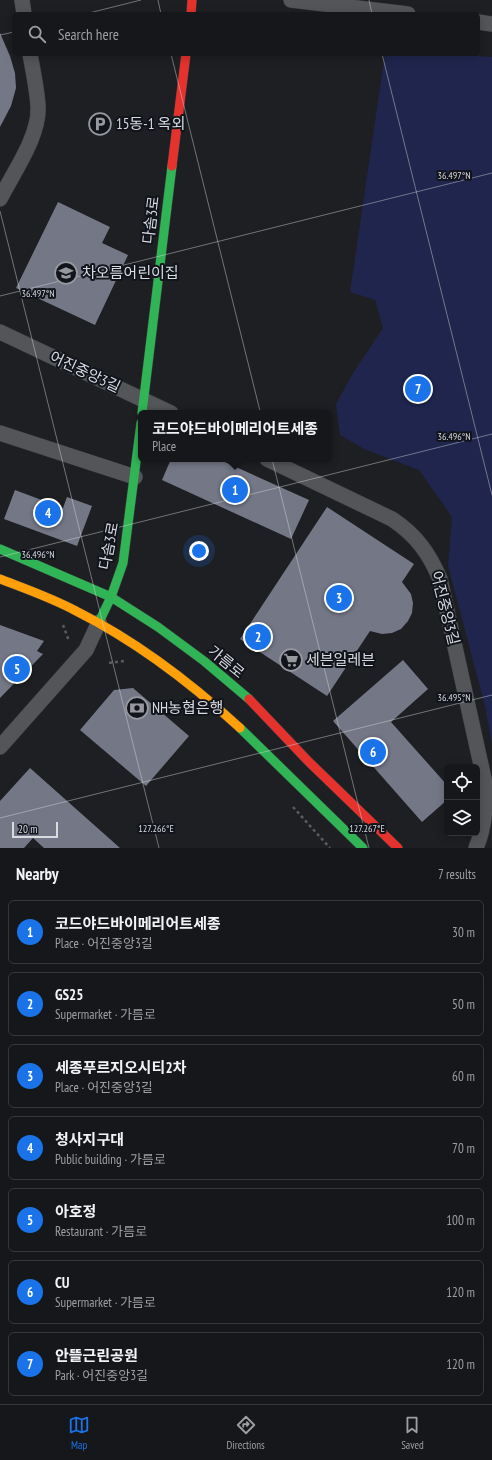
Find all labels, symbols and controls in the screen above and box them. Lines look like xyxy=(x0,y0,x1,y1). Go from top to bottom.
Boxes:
search box xyxy=(12,12,480,56)
icon: search xyxy=(26,23,48,45)
text: Search here xyxy=(58,25,119,44)
parking icon: 15동-1 옥외 xyxy=(87,111,113,137)
place label: 15동-1 옥외 xyxy=(116,114,185,133)
text: 36.497°N xyxy=(437,169,471,182)
street label: 다솜3로 xyxy=(138,195,163,245)
school or university icon: 차오름어린이집 xyxy=(53,260,79,286)
place label: 차오름어린이집 xyxy=(82,263,179,282)
text: 36.497°N xyxy=(21,287,55,300)
street label: 어진중앙3길 xyxy=(47,347,124,396)
pin: 7 xyxy=(405,374,431,404)
popup xyxy=(138,410,332,462)
text: 코드야드바이메리어트세종 xyxy=(152,419,318,438)
text: 36.496°N xyxy=(437,430,471,443)
text: Place xyxy=(152,438,176,455)
pin: 1 xyxy=(222,475,248,505)
pin: 4 xyxy=(35,498,61,528)
street label: 다솜3로 xyxy=(95,520,122,571)
your location xyxy=(189,541,209,561)
text: 36.496°N xyxy=(21,548,55,561)
street label: 어진중앙3길 xyxy=(427,569,464,647)
pin: 3 xyxy=(326,583,352,613)
pin: 2 xyxy=(245,622,271,652)
street label: 가름로 xyxy=(204,641,248,682)
supermarket icon: 세븐일레븐 xyxy=(278,647,304,673)
place label: 세븐일레븐 xyxy=(306,650,375,669)
pin: 5 xyxy=(4,654,30,684)
text: 36.495°N xyxy=(437,691,471,704)
bank icon: NH농협은행 xyxy=(124,695,150,721)
place label: NH농협은행 xyxy=(152,698,223,717)
pin: 6 xyxy=(360,737,386,767)
map controls xyxy=(444,764,480,836)
button: locate xyxy=(444,764,480,800)
button: layers xyxy=(444,800,480,836)
scale bar xyxy=(12,820,58,839)
text: 20 m xyxy=(18,822,37,836)
text: 127.266°E xyxy=(138,822,174,835)
text: 127.267°E xyxy=(349,822,385,835)
text: Nearby xyxy=(16,863,59,885)
text: 7 results xyxy=(438,866,476,883)
text: 코드야드바이메리어트세종 xyxy=(55,914,221,933)
text: 1 xyxy=(27,924,33,941)
text: 30 m xyxy=(452,924,475,941)
text: Place · 어진중앙3길 xyxy=(55,935,153,952)
text: GS25 xyxy=(55,985,83,1004)
text: 2 xyxy=(27,996,33,1013)
text: 50 m xyxy=(452,996,475,1013)
text: Supermarket · 가름로 xyxy=(55,1006,156,1023)
text: 세종푸르지오시티2차 xyxy=(55,1058,186,1077)
text: 3 xyxy=(27,1068,33,1085)
text: 60 m xyxy=(452,1068,475,1085)
text: Place · 어진중앙3길 xyxy=(55,1079,153,1096)
text: 청사지구대 xyxy=(55,1130,124,1149)
text: 4 xyxy=(27,1140,33,1157)
text: 70 m xyxy=(452,1140,475,1157)
text: Public building · 가름로 xyxy=(55,1151,166,1168)
text: 아호정 xyxy=(55,1202,96,1221)
text: 5 xyxy=(27,1212,33,1229)
text: 100 m xyxy=(446,1212,475,1229)
text: Restaurant · 가름로 xyxy=(55,1223,147,1240)
text: CU xyxy=(55,1273,70,1292)
text: 6 xyxy=(27,1284,33,1301)
text: 120 m xyxy=(446,1284,475,1301)
text: Supermarket · 가름로 xyxy=(55,1294,156,1311)
text: 안뜰근린공원 xyxy=(55,1346,138,1365)
text: 7 xyxy=(27,1356,33,1373)
text: 120 m xyxy=(446,1356,475,1373)
text: Park · 어진중앙3길 xyxy=(55,1367,148,1384)
tab: Map xyxy=(68,1414,90,1452)
tab: Directions xyxy=(227,1414,265,1452)
tab: Saved xyxy=(401,1414,424,1452)

